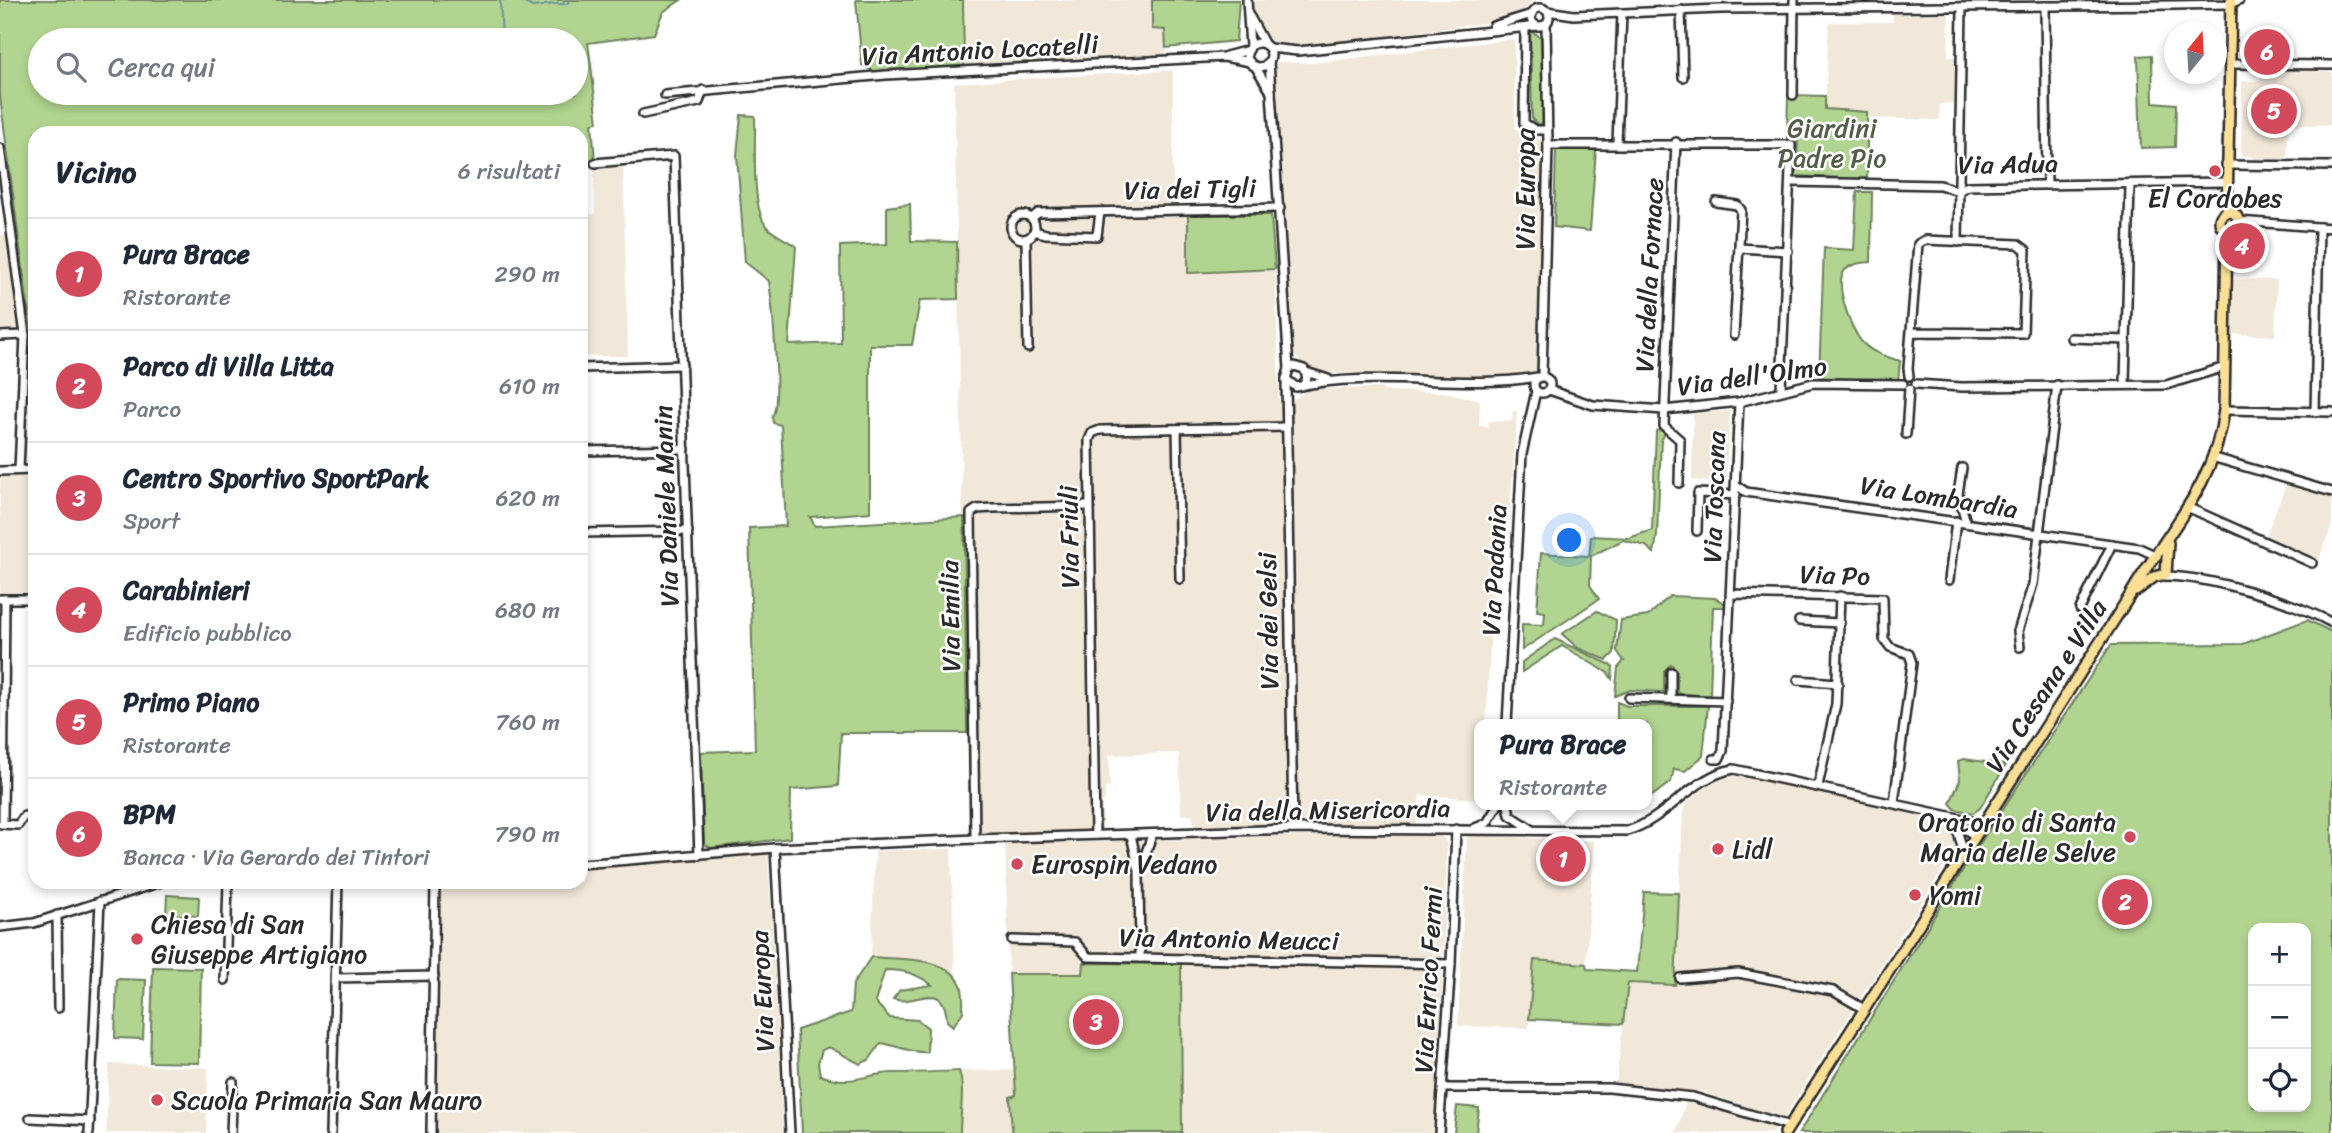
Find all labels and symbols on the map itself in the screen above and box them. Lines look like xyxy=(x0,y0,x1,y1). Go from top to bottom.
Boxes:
street label: Via Antonio Locatelli xyxy=(861,21,1100,79)
north arrow xyxy=(2164,21,2227,84)
pin: 6 xyxy=(2244,26,2290,78)
pin: 5 xyxy=(2251,85,2297,137)
park label: Giardini Padre Pio xyxy=(1778,105,1886,181)
street label: Via Europa xyxy=(1502,127,1548,250)
street label: Via Adua xyxy=(1958,140,2058,188)
marker: El Cordobes xyxy=(2207,163,2223,179)
street label: Via dei Tigli xyxy=(1124,165,1257,213)
place label: El Cordobes xyxy=(2148,175,2282,221)
street label: Via della Fornace xyxy=(1621,177,1677,373)
pin: 4 xyxy=(2219,220,2265,272)
street label: Via dell'Olmo xyxy=(1674,343,1830,409)
street label: Via Daniele Manin xyxy=(639,404,693,608)
street label: Via Toscana xyxy=(1689,429,1739,564)
street label: Via Lombardia xyxy=(1857,462,2021,532)
street label: Via Friuli xyxy=(1045,484,1093,589)
street label: Via Padania xyxy=(1468,503,1520,637)
your location xyxy=(1552,523,1586,557)
street label: Via dei Gelsi xyxy=(1244,551,1292,690)
street label: Via Po xyxy=(1799,551,1871,599)
street label: Via Emilia xyxy=(926,559,974,672)
street label: Via Cesana e Villa xyxy=(1972,589,2120,782)
street label: Via della Misericordia xyxy=(1205,785,1451,835)
place label: Oratorio di Santa Maria delle Selve xyxy=(1919,799,2116,875)
place label: Lidl xyxy=(1732,826,1773,872)
marker: Oratorio di Santa Maria delle Selve xyxy=(2122,829,2138,845)
pin: 1 xyxy=(1540,833,1586,885)
place label: Eurospin Vedano xyxy=(1031,841,1217,887)
marker: Lidl xyxy=(1710,841,1726,857)
marker: Eurospin Vedano xyxy=(1009,856,1025,872)
place label: Yomi xyxy=(1929,872,1982,918)
pin: 2 xyxy=(2102,876,2148,928)
street label: Via Enrico Fermi xyxy=(1400,885,1456,1075)
marker: Yomi xyxy=(1907,887,1923,903)
place label: Chiesa di San Giuseppe Artigiano xyxy=(151,901,367,977)
street label: Via Antonio Meucci xyxy=(1119,914,1340,964)
street label: Via Europa xyxy=(736,928,788,1053)
marker: Chiesa di San Giuseppe Artigiano xyxy=(129,931,145,947)
pin: 3 xyxy=(1073,996,1119,1048)
place label: Scuola Primaria San Mauro xyxy=(171,1077,482,1123)
marker: Scuola Primaria San Mauro xyxy=(149,1092,165,1108)

